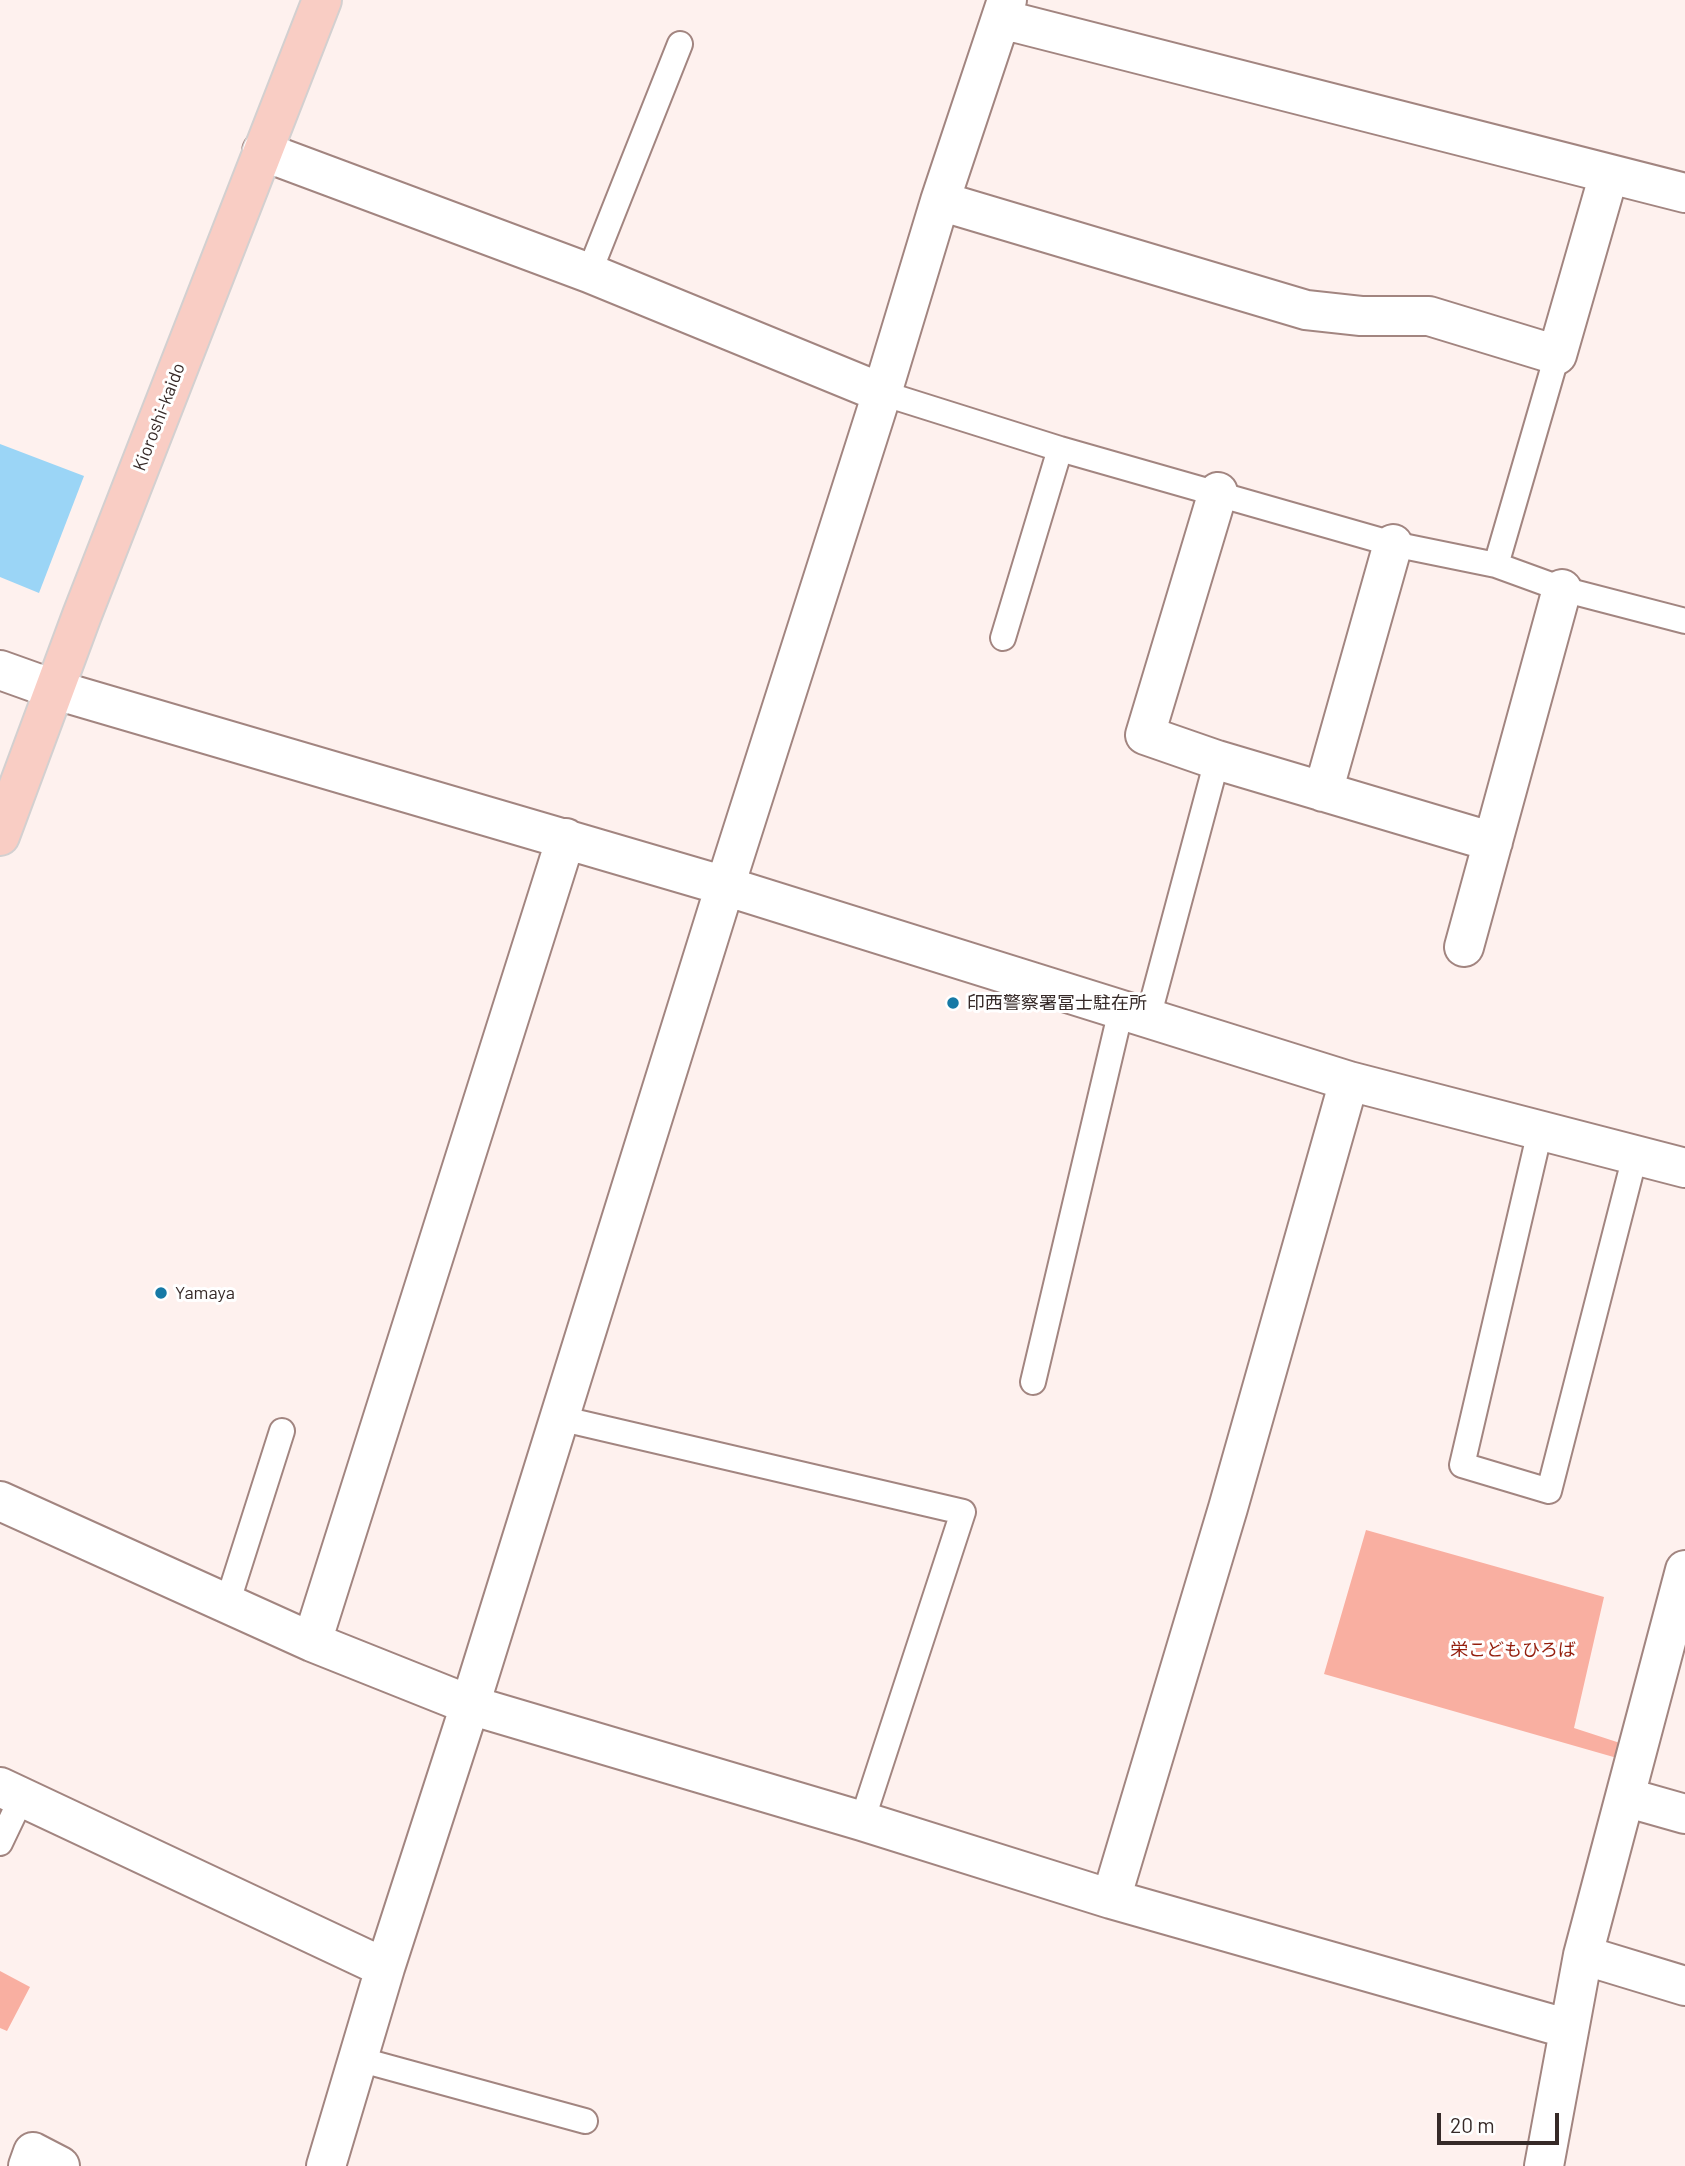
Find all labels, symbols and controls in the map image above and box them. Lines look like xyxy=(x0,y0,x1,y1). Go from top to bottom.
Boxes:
street label: Kioroshi-kaido xyxy=(128,360,190,474)
place label: 印西警察署冨士駐在所 xyxy=(967,992,1147,1014)
marker: 印西警察署冨士駐在所 xyxy=(945,995,961,1011)
place label: Yamaya xyxy=(175,1282,235,1304)
marker: Yamaya xyxy=(153,1285,169,1301)
park label: 栄こどもひろば xyxy=(1450,1639,1576,1661)
scale bar xyxy=(1440,2100,1562,2144)
text: 20 m xyxy=(1450,2112,1495,2137)

